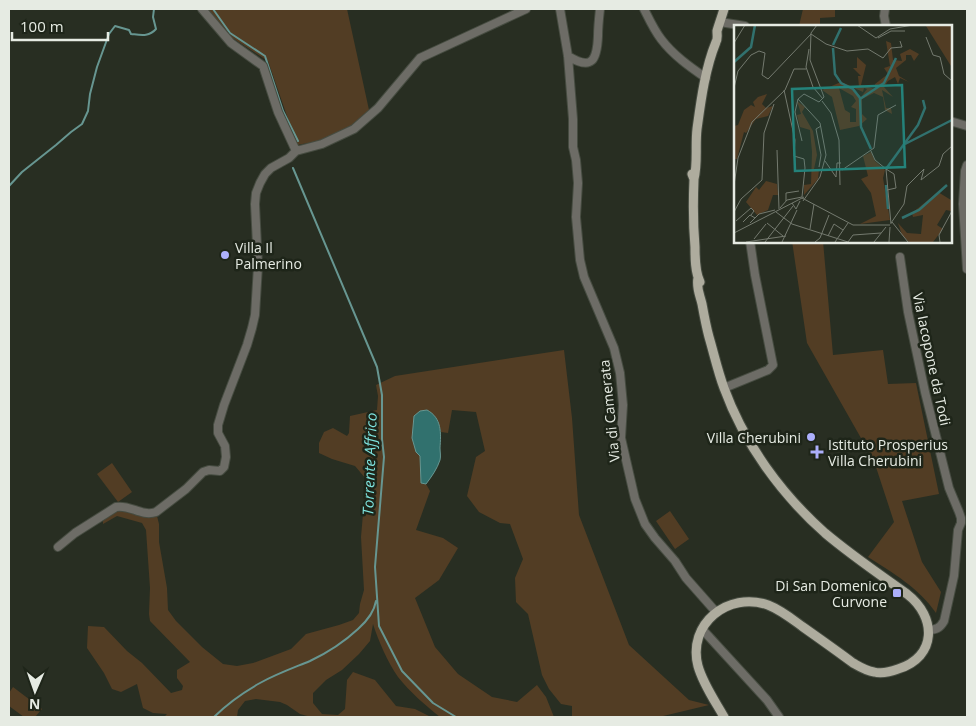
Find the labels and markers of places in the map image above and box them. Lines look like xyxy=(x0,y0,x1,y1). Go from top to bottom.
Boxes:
place label: Villa Il Palmerino xyxy=(235,238,302,273)
marker: Villa Il Palmerino xyxy=(219,249,231,261)
place label: Villa Cherubini xyxy=(707,428,801,447)
marker: Villa Cherubini xyxy=(805,431,817,443)
place label: Istituto Prosperius Villa Cherubini xyxy=(828,435,948,470)
marker: Istituto Prosperius Villa Cherubini xyxy=(810,445,824,459)
place label: Di San Domenico Curvone xyxy=(775,576,887,611)
marker: Di San Domenico Curvone xyxy=(891,587,903,599)

